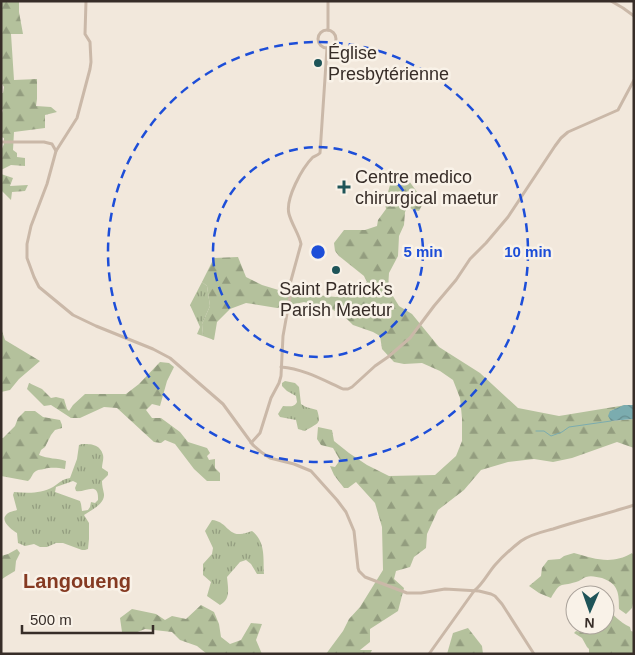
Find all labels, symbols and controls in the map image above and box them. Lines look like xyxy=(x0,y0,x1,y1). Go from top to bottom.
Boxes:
place label: Église Presbytérienne xyxy=(328,43,449,84)
marker: Église Presbytérienne xyxy=(312,57,324,69)
place label: Centre medico chirurgical maetur xyxy=(355,167,498,208)
marker: Centre medico chirurgical maetur xyxy=(337,180,351,194)
centre of rings xyxy=(309,243,327,261)
text: 5 min xyxy=(403,243,443,260)
text: 10 min xyxy=(504,243,552,260)
marker: Saint Patrick's Parish Maetur xyxy=(330,264,342,276)
place label: Saint Patrick's Parish Maetur xyxy=(279,279,393,320)
district label: Langoueng xyxy=(23,570,131,592)
north arrow xyxy=(565,585,615,635)
scale bar xyxy=(22,602,154,634)
text: 500 m xyxy=(30,611,72,628)
text: N xyxy=(584,615,595,631)

